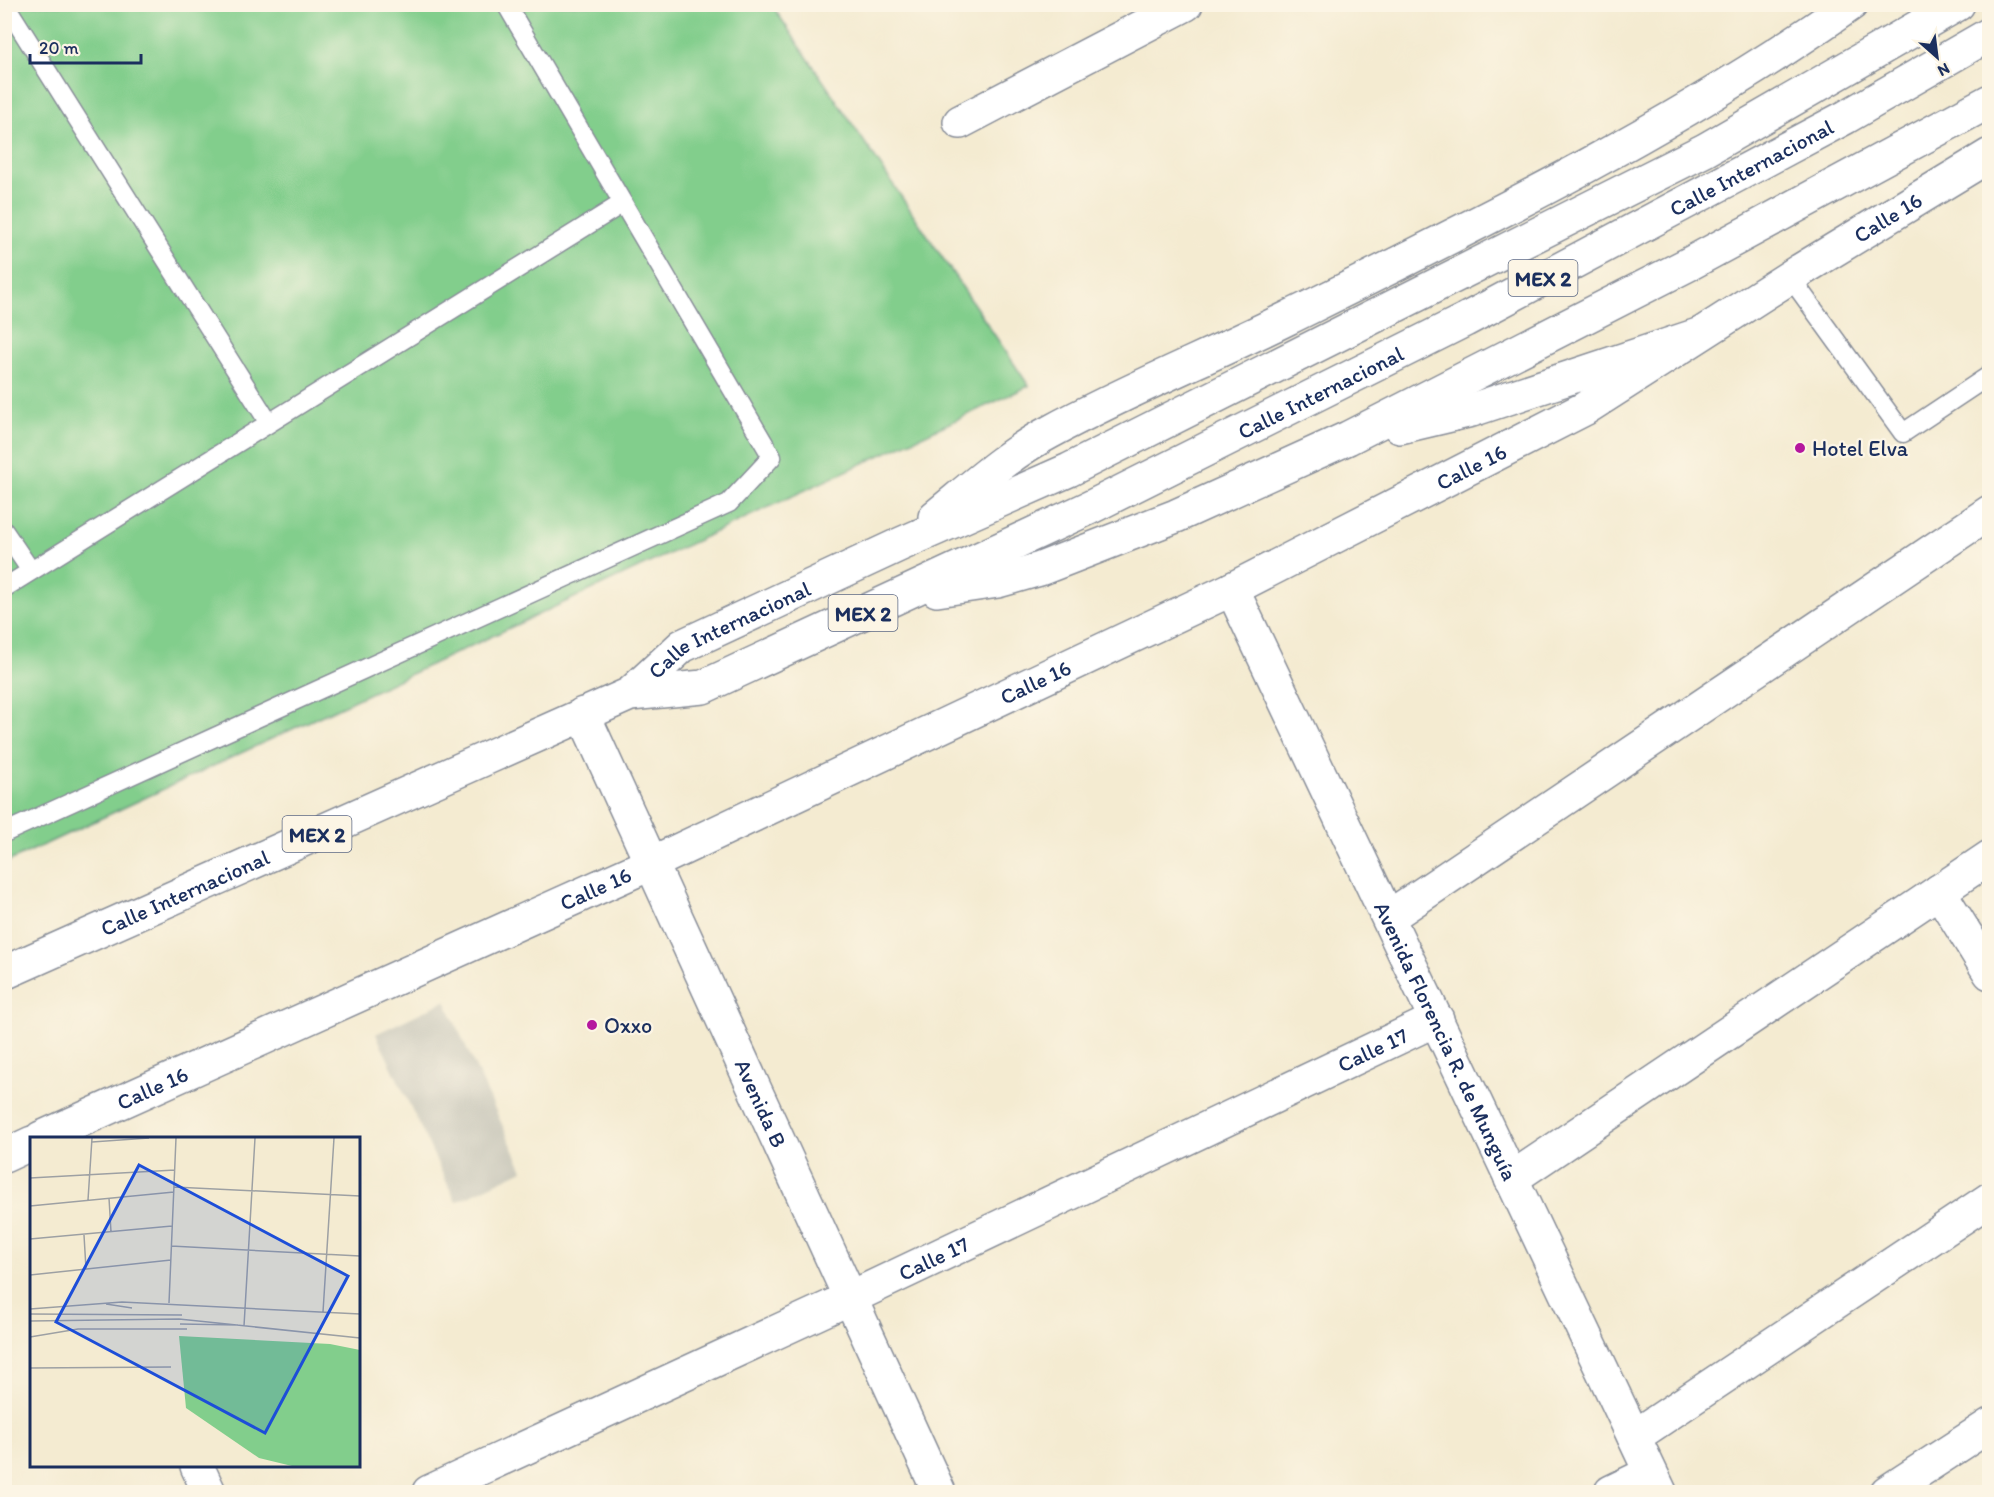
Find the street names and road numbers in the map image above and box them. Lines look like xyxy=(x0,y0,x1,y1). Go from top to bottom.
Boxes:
street label: Calle Internacional xyxy=(1665,113,1838,222)
street label: Calle 16 xyxy=(1848,186,1927,248)
road number: MEX 2 xyxy=(1508,260,1578,296)
street label: Calle Internacional xyxy=(1233,339,1408,445)
street label: Calle 16 xyxy=(1431,438,1511,496)
street label: Calle Internacional xyxy=(642,575,815,684)
road number: MEX 2 xyxy=(828,595,898,631)
street label: Calle 16 xyxy=(996,654,1075,710)
road number: MEX 2 xyxy=(282,816,352,852)
street label: Calle Internacional xyxy=(96,843,273,942)
street label: Calle 16 xyxy=(556,861,635,916)
street label: Avenida Florencia R. de Munguía xyxy=(1369,897,1524,1185)
street label: Calle 17 xyxy=(1333,1021,1412,1078)
street label: Avenida B xyxy=(729,1055,793,1152)
street label: Calle 16 xyxy=(112,1060,192,1116)
street label: Calle 17 xyxy=(894,1230,973,1287)

